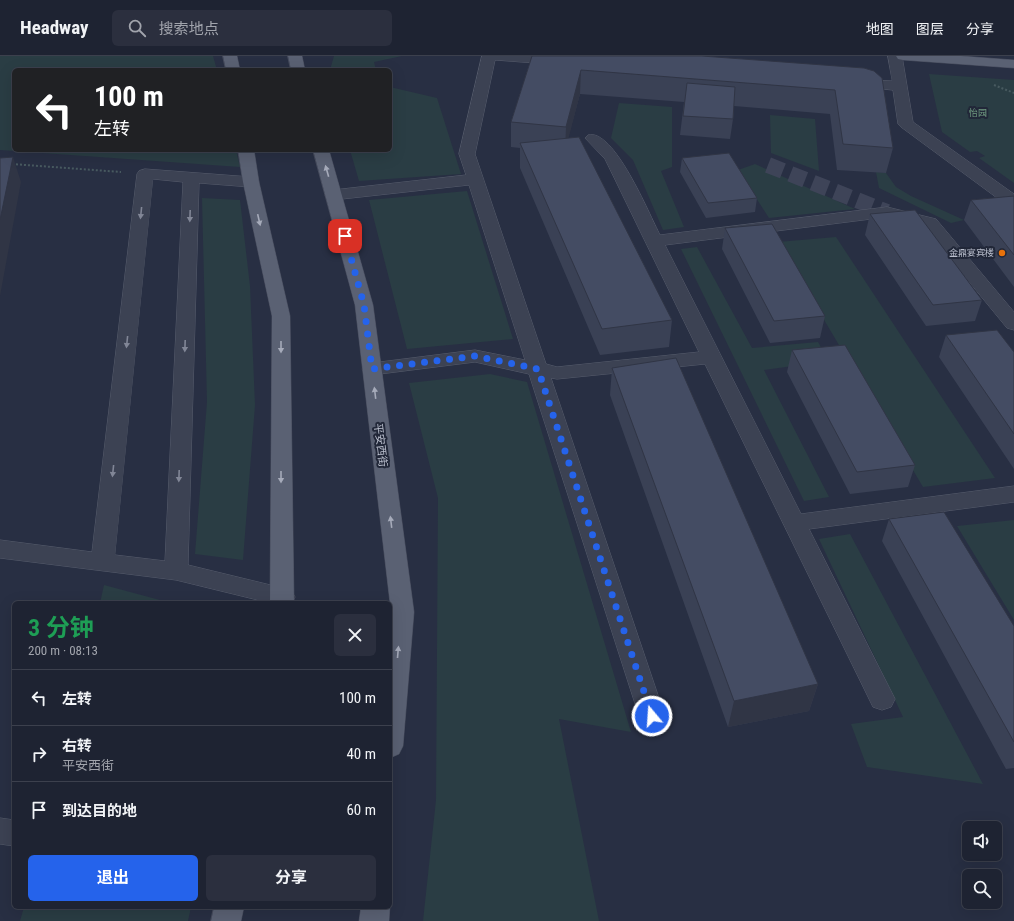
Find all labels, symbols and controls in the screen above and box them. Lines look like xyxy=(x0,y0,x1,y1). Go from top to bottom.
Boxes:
search box xyxy=(112,10,392,46)
text: Headway xyxy=(20,16,88,39)
icon: search xyxy=(126,17,148,39)
text: 搜索地点 xyxy=(158,20,218,38)
text: 地图 xyxy=(866,21,894,37)
text: 图层 xyxy=(916,21,944,37)
text: 分享 xyxy=(966,21,994,37)
text: 100 m xyxy=(94,80,164,113)
icon: left xyxy=(28,84,80,136)
park label: 怡园 xyxy=(969,108,987,118)
text: 左转 xyxy=(94,118,130,139)
one-way arrow xyxy=(324,165,330,177)
one-way arrow xyxy=(138,207,144,219)
one-way arrow xyxy=(186,210,193,222)
one-way arrow xyxy=(257,213,263,226)
pin xyxy=(328,219,362,253)
icon: arrive xyxy=(334,225,356,247)
place label: 金鼎宴宾楼 xyxy=(949,248,994,258)
marker: 金鼎宴宾楼 xyxy=(997,248,1007,258)
one-way arrow xyxy=(124,336,130,348)
one-way arrow xyxy=(181,340,188,352)
one-way arrow xyxy=(278,341,284,354)
one-way arrow xyxy=(372,387,378,399)
street label: 平安西街 xyxy=(371,422,390,468)
one-way arrow xyxy=(109,465,116,477)
one-way arrow xyxy=(176,470,183,482)
one-way arrow xyxy=(278,471,284,484)
one-way arrow xyxy=(388,516,394,528)
text: 3 分钟 xyxy=(28,614,94,642)
button: close xyxy=(334,614,376,656)
text: 200 m · 08:13 xyxy=(28,643,98,658)
one-way arrow xyxy=(395,646,402,658)
icon: left xyxy=(28,687,50,709)
text: 100 m xyxy=(339,689,376,707)
text: 左转 xyxy=(62,690,92,708)
position arrow xyxy=(631,695,673,737)
text: 右转 xyxy=(62,737,92,755)
icon: right xyxy=(28,743,50,765)
text: 40 m xyxy=(346,745,376,763)
text: 平安西街 xyxy=(62,758,114,773)
icon: arrive xyxy=(28,799,50,821)
text: 60 m xyxy=(346,801,376,819)
text: 到达目的地 xyxy=(62,802,137,820)
map controls xyxy=(962,821,1002,909)
button: sound xyxy=(962,821,1002,861)
button: 退出 xyxy=(28,855,198,901)
button: 分享 xyxy=(206,855,376,901)
button: search xyxy=(962,869,1002,909)

